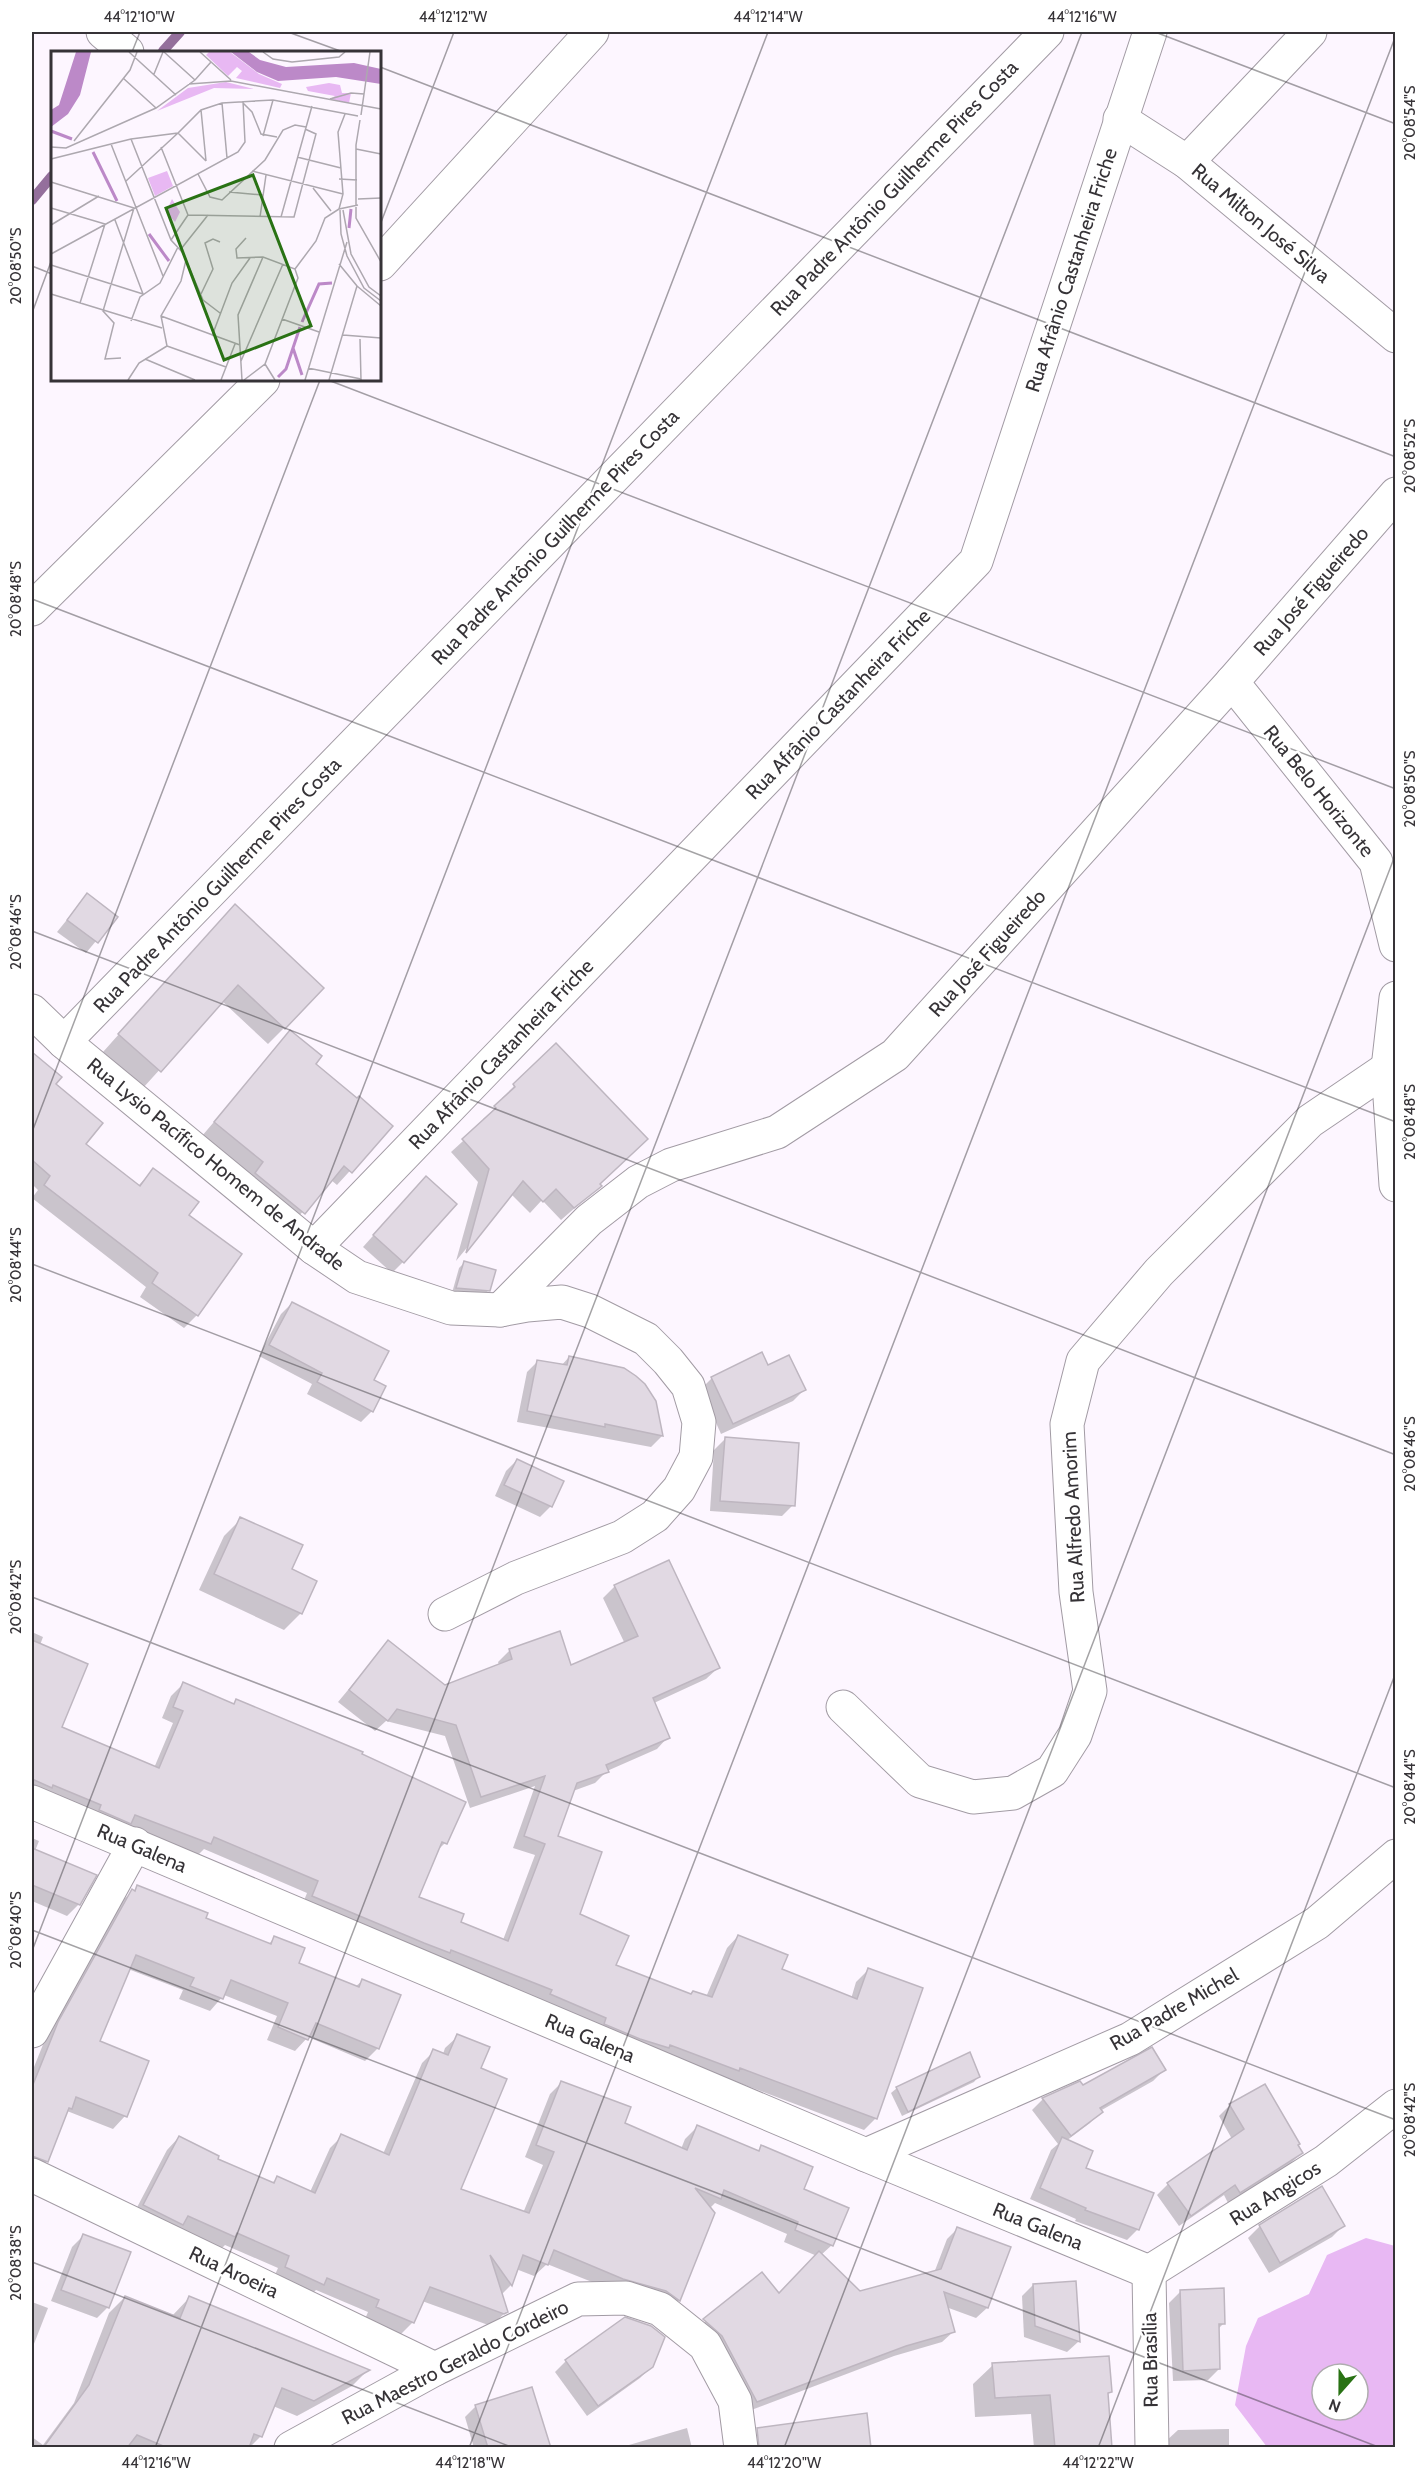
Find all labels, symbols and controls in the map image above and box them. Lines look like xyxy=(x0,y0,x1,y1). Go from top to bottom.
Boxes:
text: 44°12'10"W xyxy=(103,8,175,26)
text: 44°12'12"W xyxy=(419,8,488,26)
text: 44°12'14"W xyxy=(733,8,803,26)
text: 44°12'16"W xyxy=(1047,8,1117,26)
inset map xyxy=(51,51,381,381)
street label: Rua Padre Antônio Guilherme Pires Costa xyxy=(765,55,1023,321)
text: 20°08'54"S xyxy=(1401,85,1419,161)
street label: Rua Afrânio Castanheira Friche xyxy=(1020,145,1122,395)
street label: Rua Milton José Silva xyxy=(1187,158,1335,288)
text: 20°08'50"S xyxy=(7,227,25,305)
street label: Rua Padre Antônio Guilherme Pires Costa xyxy=(426,404,684,670)
text: 20°08'52"S xyxy=(1401,419,1419,493)
street label: Rua José Figueiredo xyxy=(1248,522,1374,660)
text: 20°08'48"S xyxy=(7,561,25,637)
street label: Rua Afrânio Castanheira Friche xyxy=(741,604,935,804)
street label: Rua Belo Horizonte xyxy=(1259,720,1379,862)
text: 20°08'50"S xyxy=(1401,750,1419,828)
street label: Rua Padre Antônio Guilherme Pires Costa xyxy=(88,752,346,1018)
street label: Rua José Figueiredo xyxy=(924,884,1050,1022)
text: 20°08'46"S xyxy=(7,894,25,970)
street label: Rua Afrânio Castanheira Friche xyxy=(404,954,598,1154)
street label: Rua Lysio Pacífico Homem de Andrade xyxy=(82,1053,350,1275)
text: 20°08'48"S xyxy=(1401,1084,1419,1160)
text: 20°08'44"S xyxy=(7,1227,25,1303)
text: 20°08'46"S xyxy=(1401,1416,1419,1492)
street label: Rua Alfredo Amorim xyxy=(1057,1431,1089,1603)
text: 20°08'42"S xyxy=(7,1559,25,1634)
text: 20°08'44"S xyxy=(1401,1749,1419,1825)
street label: Rua Galena xyxy=(94,1818,191,1878)
text: 20°08'40"S xyxy=(7,1891,25,1969)
street label: Rua Padre Michel xyxy=(1106,1962,1243,2055)
street label: Rua Galena xyxy=(542,2008,639,2068)
text: 20°08'42"S xyxy=(1401,2082,1419,2157)
street label: Rua Angicos xyxy=(1225,2156,1325,2230)
street label: Rua Galena xyxy=(989,2197,1087,2255)
text: 20°08'38"S xyxy=(7,2225,25,2301)
street label: Rua Aroeira xyxy=(185,2241,283,2303)
street label: Rua Maestro Geraldo Cordeiro xyxy=(338,2294,572,2430)
street label: Rua Brasília xyxy=(1137,2312,1163,2408)
north arrow xyxy=(1310,2362,1370,2422)
text: N xyxy=(1326,2395,1343,2416)
text: 44°12'16"W xyxy=(121,2454,191,2472)
text: 44°12'18"W xyxy=(435,2454,506,2472)
text: 44°12'20"W xyxy=(747,2454,822,2472)
text: 44°12'22"W xyxy=(1062,2454,1135,2472)

